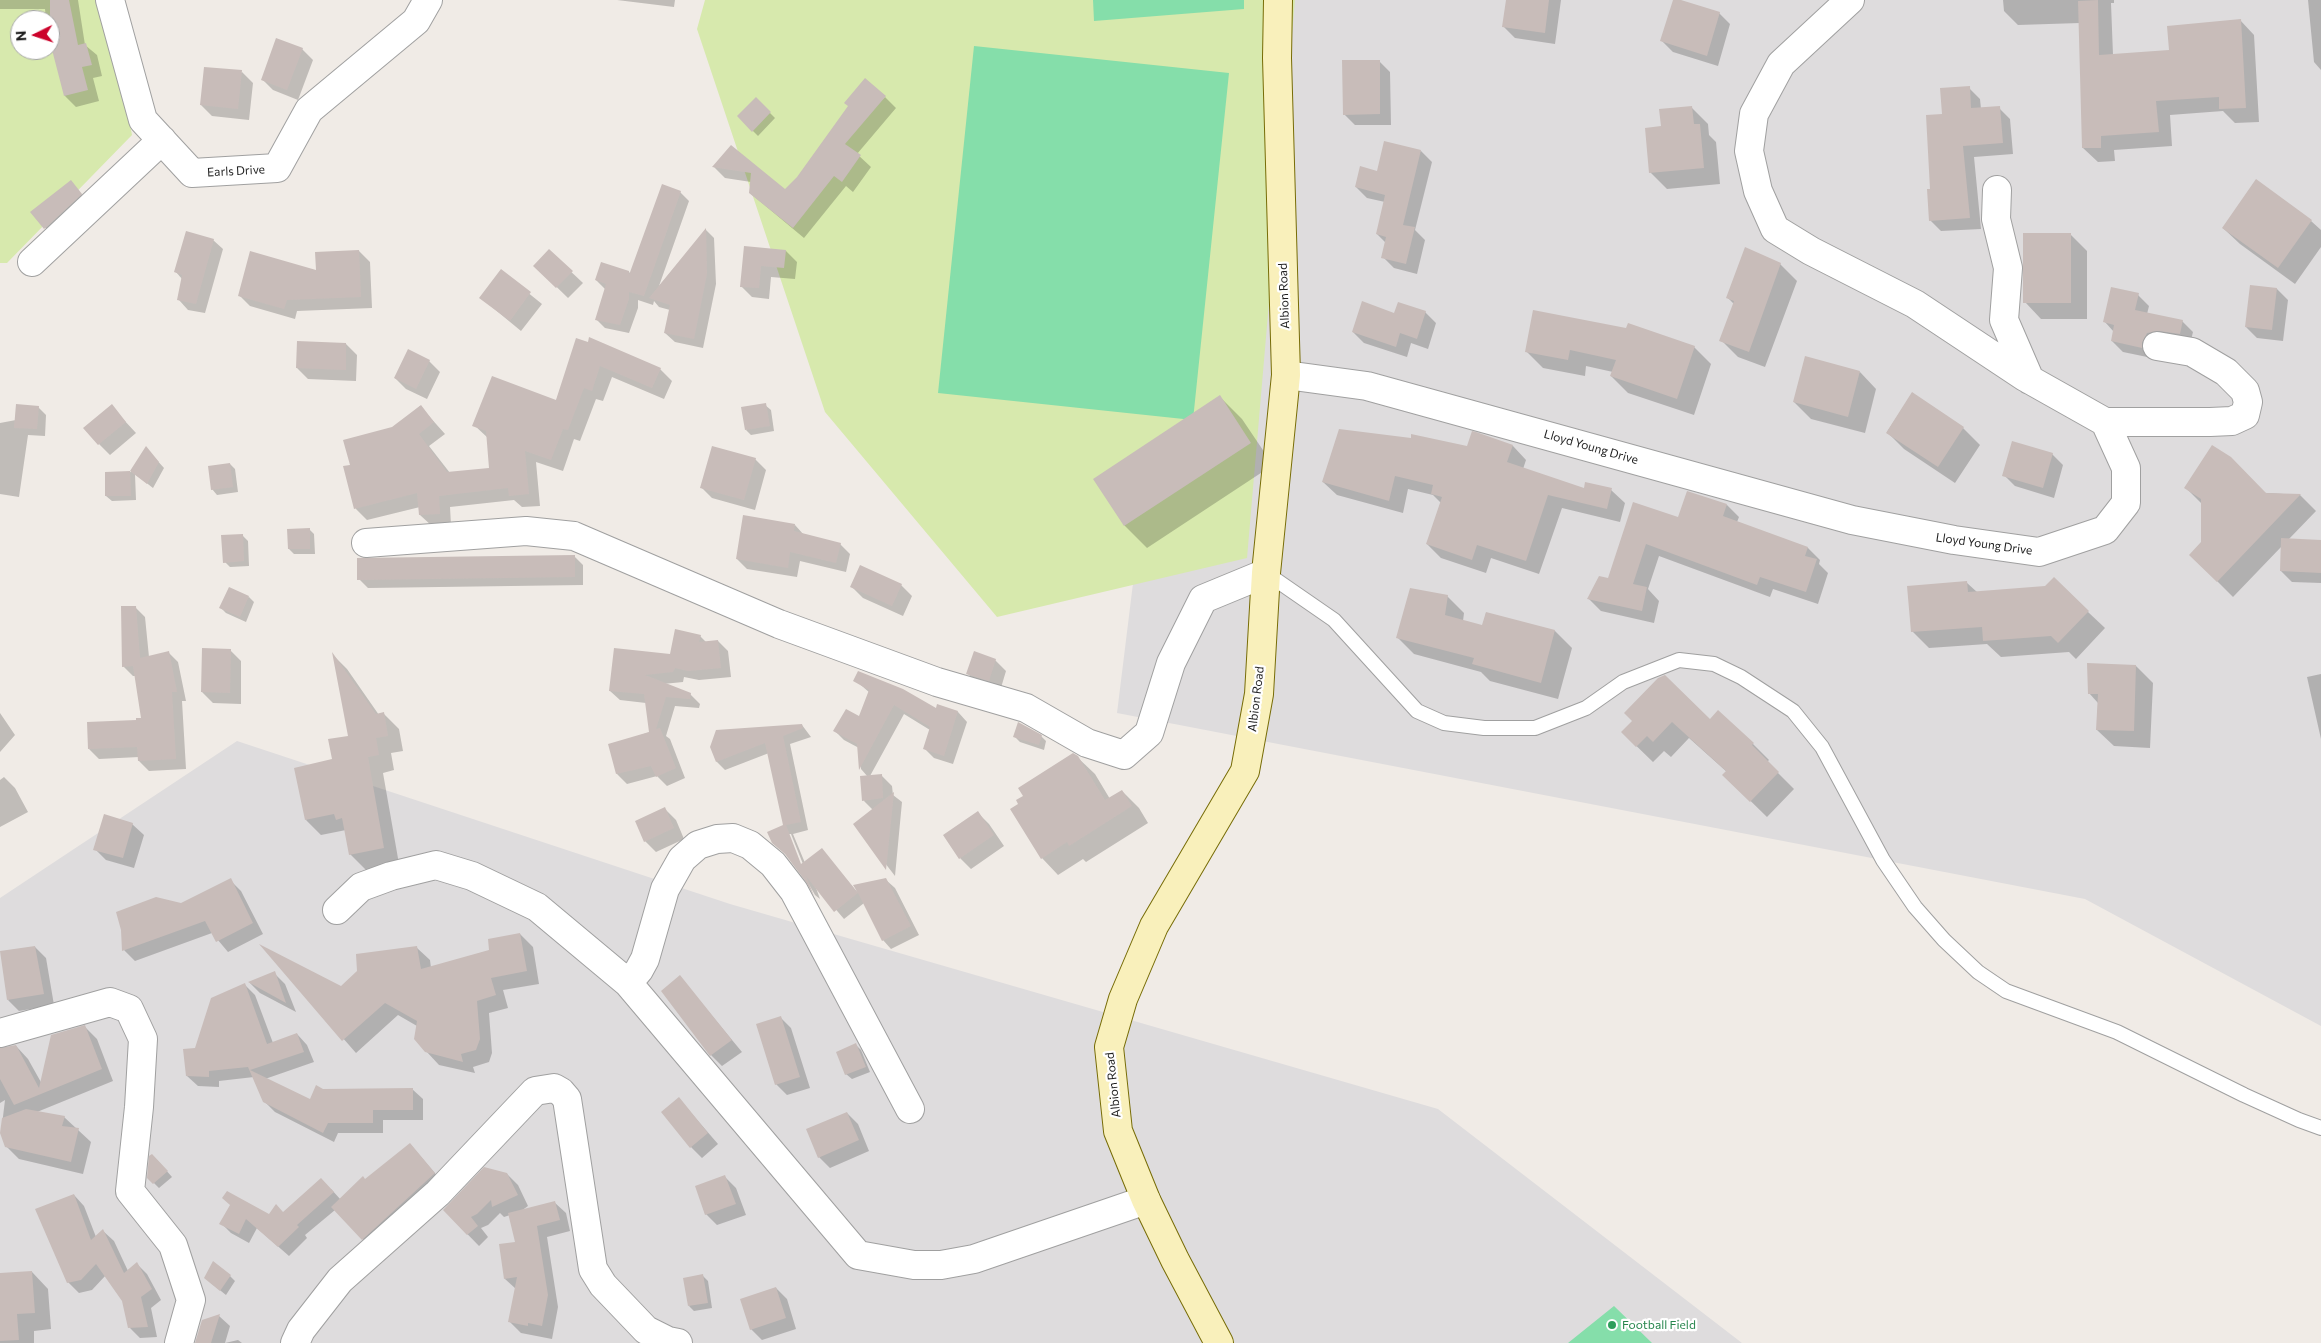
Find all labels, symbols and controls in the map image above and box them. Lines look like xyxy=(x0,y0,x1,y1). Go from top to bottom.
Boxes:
north arrow xyxy=(10,10,60,60)
text: N xyxy=(12,30,29,42)
street label: Earls Drive xyxy=(207,162,265,180)
street label: Albion Road xyxy=(1276,263,1292,329)
street label: Lloyd Young Drive xyxy=(1542,427,1640,467)
street label: Lloyd Young Drive xyxy=(1935,530,2033,558)
street label: Albion Road xyxy=(1245,665,1267,733)
street label: Albion Road xyxy=(1102,1051,1124,1119)
place label: Football Field xyxy=(1622,1318,1696,1332)
marker: Football Field xyxy=(1606,1319,1618,1331)

